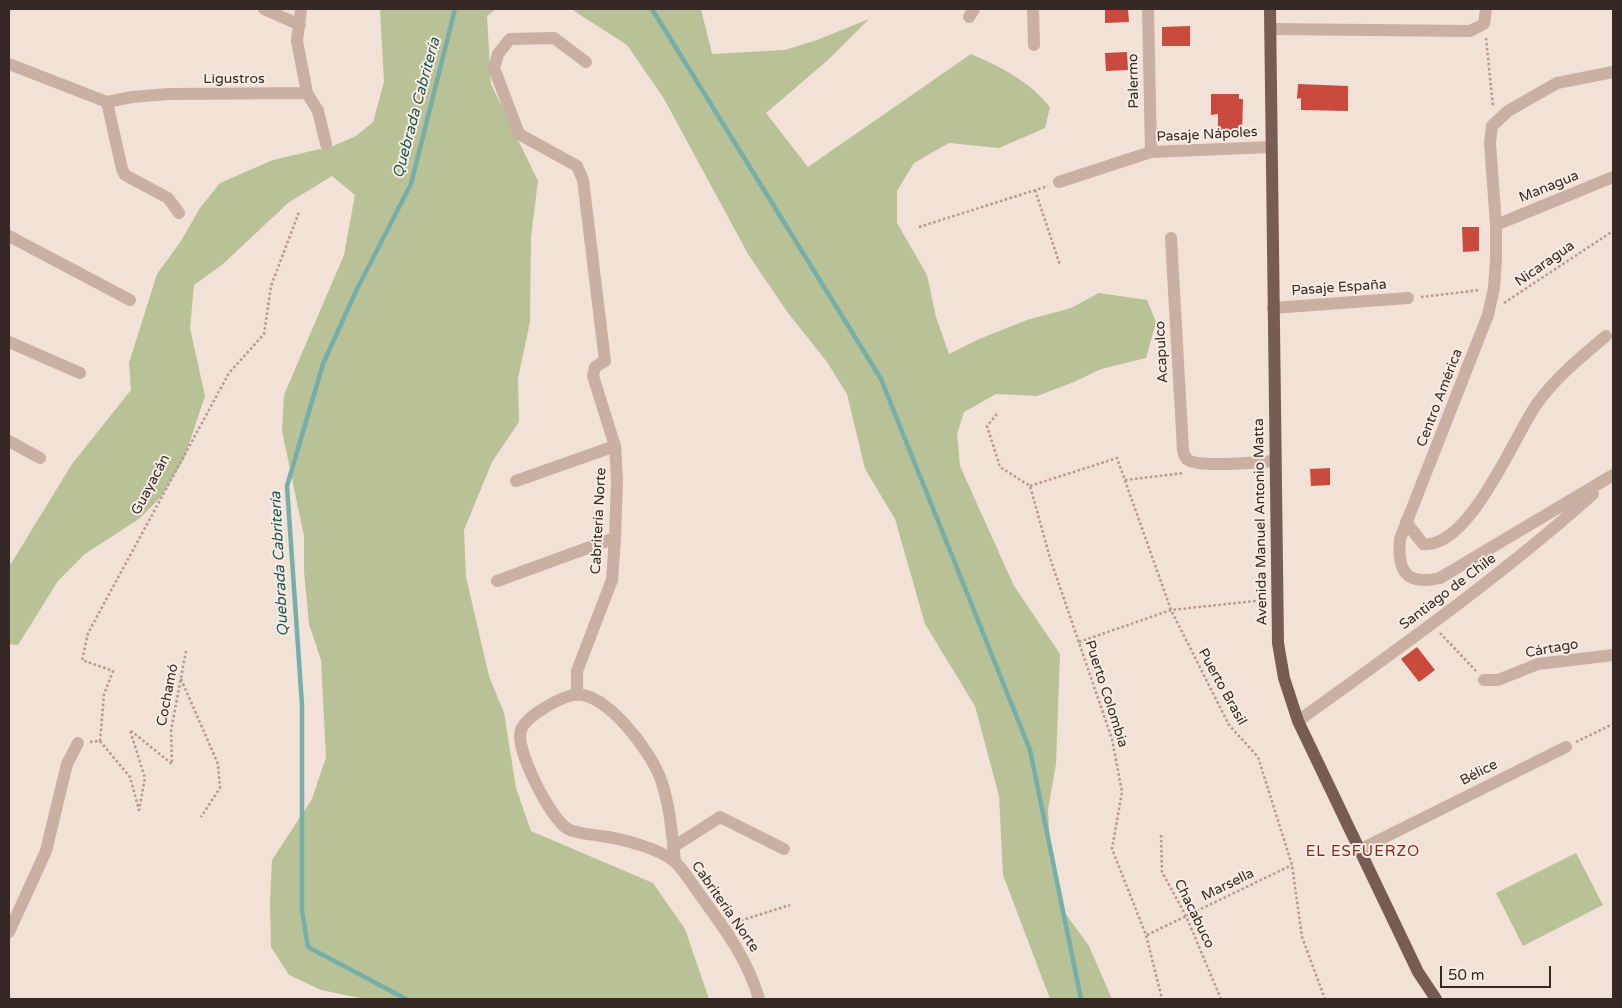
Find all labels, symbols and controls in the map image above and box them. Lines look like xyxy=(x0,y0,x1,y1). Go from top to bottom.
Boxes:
water label: Quebrada Cabritería xyxy=(390,36,444,180)
street label: Palermo xyxy=(1125,53,1143,109)
street label: Ligustros xyxy=(203,71,265,87)
street label: Pasaje Nápoles xyxy=(1156,124,1258,146)
street label: Managua xyxy=(1517,167,1581,207)
street label: Nicaragua xyxy=(1512,238,1578,290)
street label: Pasaje España xyxy=(1291,276,1387,300)
street label: Acapulco xyxy=(1152,320,1172,384)
street label: Centro América xyxy=(1414,347,1466,449)
street label: Avenida Manuel Antonio Matta xyxy=(1251,418,1271,626)
street label: Guayacán xyxy=(128,452,174,518)
street label: Cabritería Norte xyxy=(588,467,610,575)
water label: Quebrada Cabritería xyxy=(267,491,293,637)
street label: Santiago de Chile xyxy=(1397,550,1499,634)
street label: Cártago xyxy=(1524,636,1580,662)
street label: Puerto Colombia xyxy=(1081,638,1131,750)
street label: Puerto Brasil xyxy=(1194,646,1250,728)
street label: Cochamó xyxy=(154,662,182,728)
street label: Bélice xyxy=(1457,756,1501,790)
district label: EL ESFUERZO xyxy=(1304,843,1422,861)
street label: Cabritería Norte xyxy=(687,858,763,956)
street label: Marsella xyxy=(1199,865,1257,905)
street label: Chacabuco xyxy=(1170,877,1218,951)
scale bar xyxy=(1442,956,1553,988)
text: 50 m xyxy=(1448,966,1485,984)

